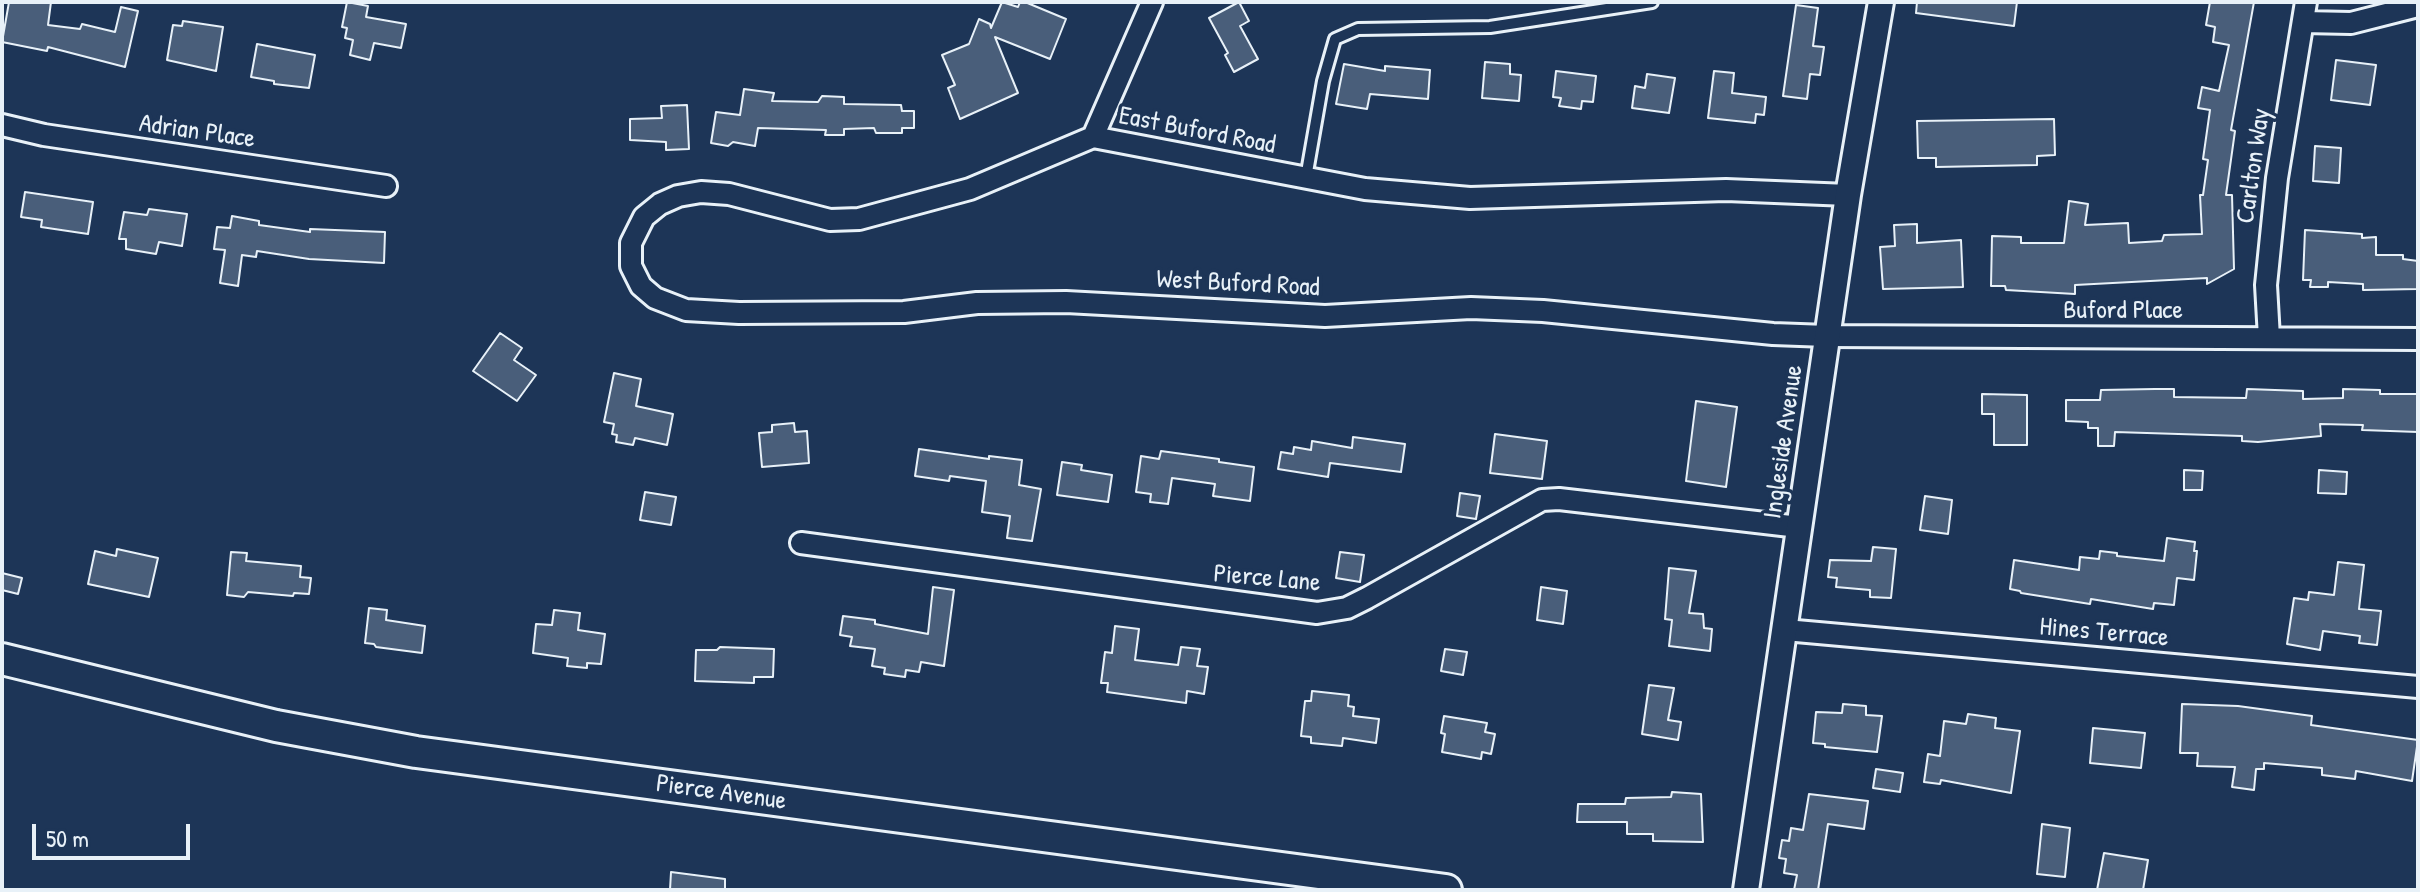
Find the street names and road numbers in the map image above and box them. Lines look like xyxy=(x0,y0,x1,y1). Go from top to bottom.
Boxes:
street label: East Buford Road xyxy=(1116,101,1278,161)
street label: Carlton Way xyxy=(2230,107,2278,225)
street label: Adrian Place xyxy=(137,108,257,156)
street label: West Buford Road xyxy=(1156,264,1320,304)
street label: Buford Place xyxy=(2063,295,2183,327)
street label: Ingleside Avenue xyxy=(1758,363,1810,521)
street label: Pierce Lane xyxy=(1212,559,1322,599)
street label: Hines Terrace xyxy=(2038,612,2170,654)
street label: Pierce Avenue xyxy=(654,768,788,818)

